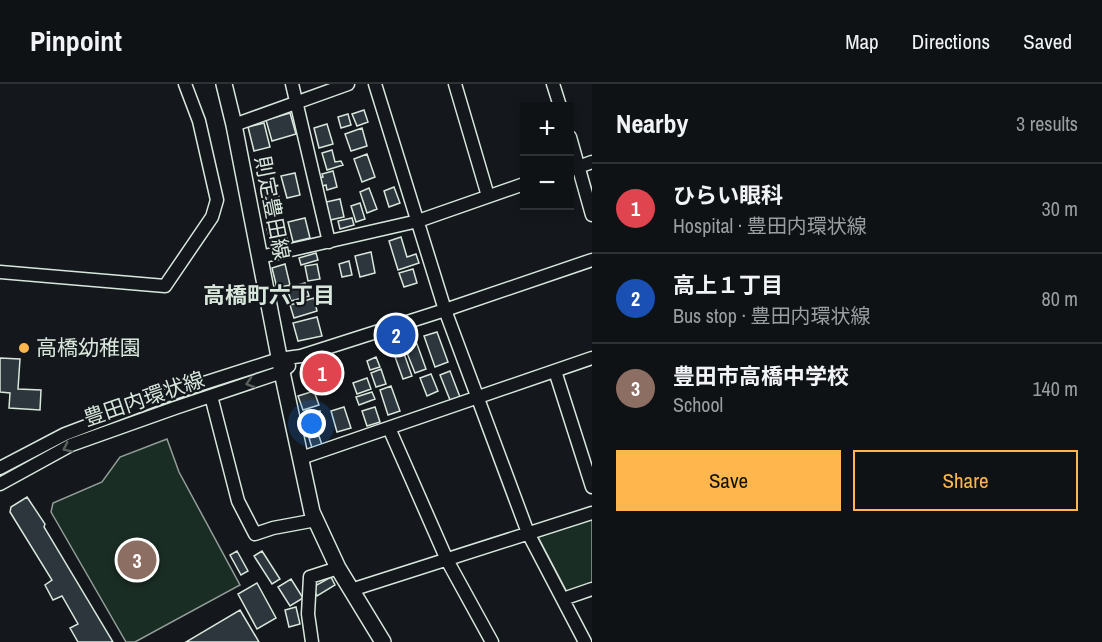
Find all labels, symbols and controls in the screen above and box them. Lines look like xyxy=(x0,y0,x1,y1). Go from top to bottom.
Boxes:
text: Pinpoint xyxy=(30,22,122,60)
text: Map xyxy=(845,27,879,56)
text: Directions xyxy=(912,27,990,56)
text: Saved xyxy=(1023,27,1072,56)
map controls xyxy=(520,102,574,210)
button: + xyxy=(520,102,574,156)
text: Nearby xyxy=(616,106,688,141)
text: 3 results xyxy=(1016,110,1078,137)
street label: 則定豊田線 xyxy=(248,154,297,262)
button: − xyxy=(520,156,574,210)
text: ひらい眼科 xyxy=(673,180,783,210)
text: 1 xyxy=(631,195,640,222)
text: 30 m xyxy=(1042,195,1078,222)
text: Hospital · 豊田内環状線 xyxy=(673,212,867,239)
text: 高上１丁目 xyxy=(673,270,783,300)
district label: 高橋町六丁目 xyxy=(203,280,335,310)
text: 2 xyxy=(631,285,640,312)
text: 80 m xyxy=(1042,285,1078,312)
text: Bus stop · 豊田内環状線 xyxy=(673,302,871,329)
pin: 2 xyxy=(376,312,416,358)
place label: 高橋幼稚園 xyxy=(36,333,141,362)
marker: 高橋幼稚園 xyxy=(17,341,31,355)
pin: 1 xyxy=(302,350,342,396)
text: 豊田市高橋中学校 xyxy=(673,361,849,391)
street label: 豊田内環状線 xyxy=(80,364,208,433)
one-way arrow xyxy=(245,375,256,388)
text: 3 xyxy=(631,375,640,402)
text: 140 m xyxy=(1032,375,1078,402)
text: School xyxy=(673,391,723,418)
your location xyxy=(297,409,326,438)
one-way arrow xyxy=(62,441,73,452)
button: Save xyxy=(616,450,841,511)
button: Share xyxy=(853,450,1078,511)
pin: 3 xyxy=(118,538,156,582)

